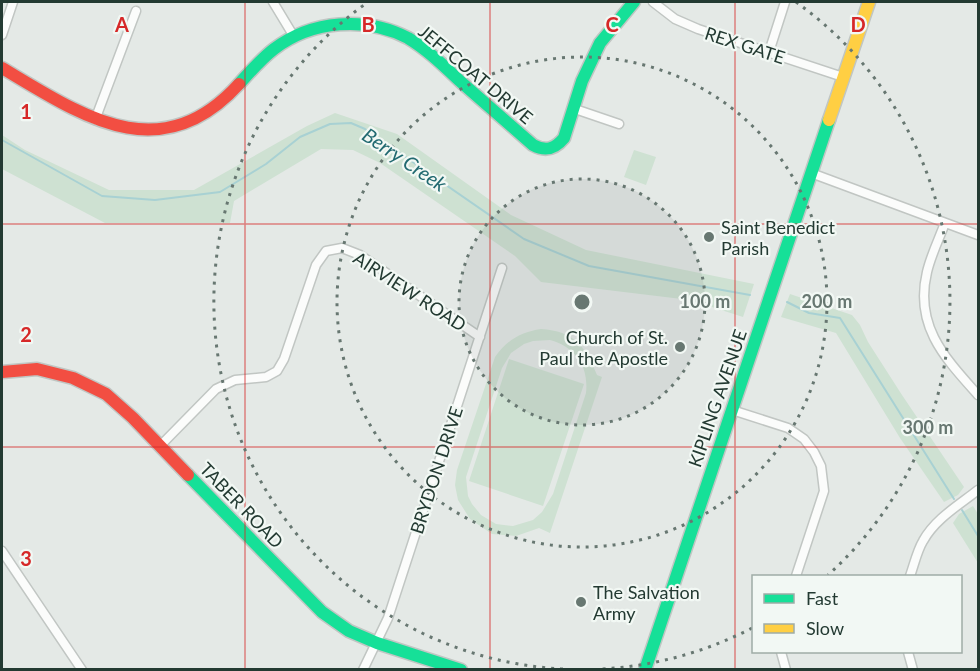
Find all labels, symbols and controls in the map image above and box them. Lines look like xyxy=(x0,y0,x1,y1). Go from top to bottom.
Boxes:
text: A xyxy=(114,12,129,36)
text: B xyxy=(361,12,375,36)
text: C xyxy=(605,12,619,36)
text: D xyxy=(850,12,866,36)
street label: JEFFCOAT DRIVE xyxy=(414,20,538,128)
street label: REX GATE xyxy=(702,22,788,68)
text: 1 xyxy=(20,99,32,123)
water label: Berry Creek xyxy=(358,122,452,196)
place label: Saint Benedict Parish xyxy=(721,216,835,259)
marker: Saint Benedict Parish xyxy=(702,230,716,244)
street label: AIRVIEW ROAD xyxy=(350,246,470,336)
text: 100 m xyxy=(680,290,730,312)
text: 200 m xyxy=(802,290,852,312)
centre of rings xyxy=(572,292,592,312)
text: 2 xyxy=(20,322,32,346)
place label: Church of St. Paul the Apostle xyxy=(539,326,668,369)
street label: KIPLING AVENUE xyxy=(683,326,751,470)
marker: Church of St. Paul the Apostle xyxy=(673,340,687,354)
street label: BRYDON DRIVE xyxy=(405,403,467,537)
text: 300 m xyxy=(903,416,953,438)
street label: TABER ROAD xyxy=(196,458,288,552)
text: 3 xyxy=(20,546,32,570)
legend xyxy=(752,575,962,653)
place label: The Salvation Army xyxy=(593,581,700,624)
text: Fast xyxy=(806,587,839,609)
marker: The Salvation Army xyxy=(574,595,588,609)
text: Slow xyxy=(806,617,844,639)

